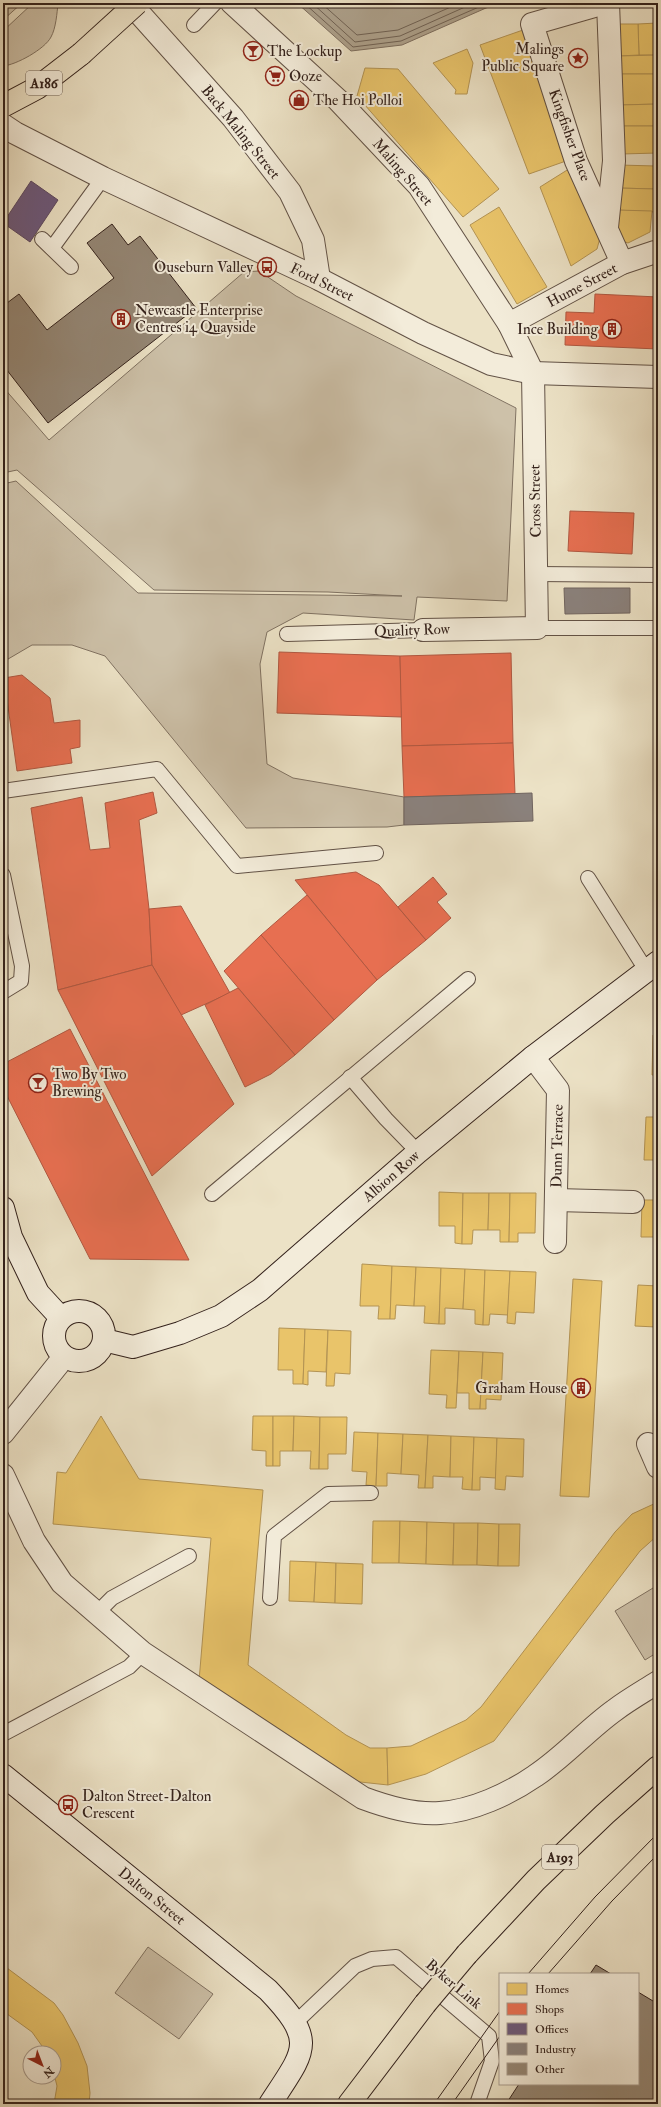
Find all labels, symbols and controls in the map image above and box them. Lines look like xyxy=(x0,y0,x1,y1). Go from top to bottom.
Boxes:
bar icon: The Lockup xyxy=(242,40,264,62)
place label: Malings Public Square xyxy=(481,40,564,76)
place label: The Lockup xyxy=(267,42,342,62)
place icon: Malings Public Square xyxy=(567,47,589,69)
supermarket icon: Ooze xyxy=(264,65,286,87)
place label: Ooze xyxy=(289,67,322,86)
road number: A186 xyxy=(26,71,62,95)
street label: Back Maling Street xyxy=(197,82,284,183)
street label: Kingfisher Place xyxy=(544,86,595,184)
shop icon: The Hoi Polloi xyxy=(288,89,310,111)
place label: The Hoi Polloi xyxy=(313,91,402,110)
street label: Maling Street xyxy=(368,135,437,210)
bus stop icon: Ouseburn Valley xyxy=(256,256,278,278)
place label: Ouseburn Valley xyxy=(154,258,253,277)
street label: Ford Street xyxy=(287,259,357,306)
street label: Hume Street xyxy=(544,259,621,312)
place label: Newcastle Enterprise Centres i4 Quayside xyxy=(135,301,263,337)
building icon: Newcastle Enterprise Centres i4 Quayside xyxy=(110,308,132,330)
building icon: Ince Building xyxy=(601,318,623,340)
place label: Ince Building xyxy=(517,320,599,339)
street label: Cross Street xyxy=(525,464,546,538)
street label: Quality Row xyxy=(374,620,451,641)
place label: Two By Two Brewing xyxy=(52,1065,126,1101)
bar icon: Two By Two Brewing xyxy=(27,1072,49,1094)
street label: Dunn Terrace xyxy=(547,1104,568,1188)
street label: Albion Row xyxy=(358,1146,424,1207)
building icon: Graham House xyxy=(570,1377,592,1399)
place label: Graham House xyxy=(475,1379,567,1398)
place label: Dalton Street-Dalton Crescent xyxy=(82,1787,212,1823)
bus stop icon: Dalton Street-Dalton Crescent xyxy=(57,1794,79,1816)
road number: A193 xyxy=(542,1845,578,1869)
street label: Dalton Street xyxy=(114,1863,189,1929)
street label: Byker Link xyxy=(421,1955,486,2014)
legend xyxy=(499,1973,639,2085)
text: Homes xyxy=(535,1982,569,1997)
text: Shops xyxy=(535,2002,564,2017)
text: Offices xyxy=(535,2022,568,2037)
text: Industry xyxy=(535,2042,577,2057)
north arrow xyxy=(22,2045,62,2085)
text: Other xyxy=(535,2062,565,2077)
text: N xyxy=(39,2063,57,2081)

